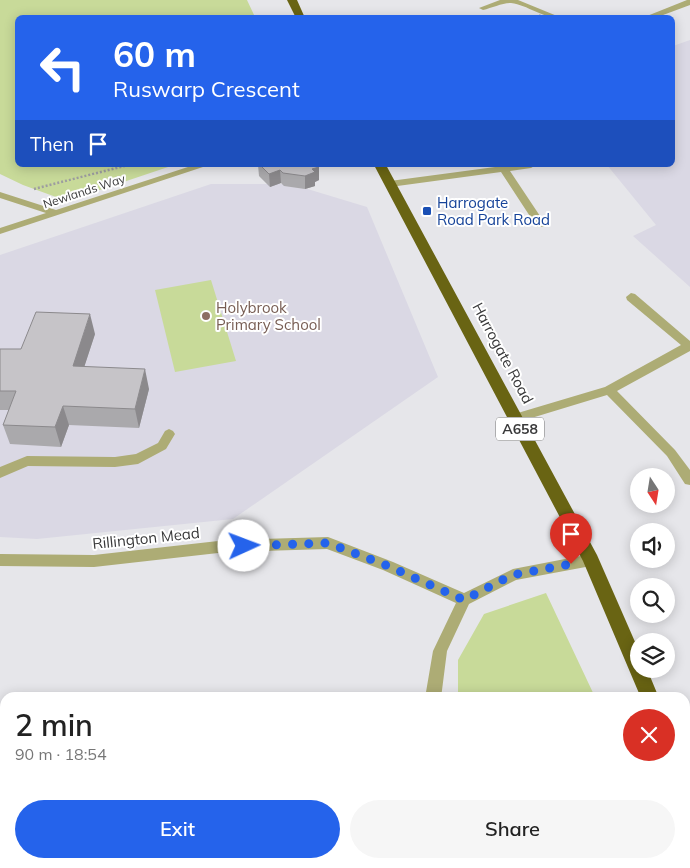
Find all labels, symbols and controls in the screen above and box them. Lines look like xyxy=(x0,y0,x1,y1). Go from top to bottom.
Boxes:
text: 60 m xyxy=(113,32,196,76)
icon: left xyxy=(30,35,95,100)
text: Ruswarp Crescent xyxy=(113,75,300,103)
icon: arrive xyxy=(84,130,112,158)
text: Then xyxy=(30,132,74,156)
street label: Newlands Way xyxy=(41,170,128,211)
place label: Harrogate Road Park Road xyxy=(437,193,550,229)
marker: Harrogate Road Park Road xyxy=(421,205,433,217)
place label: Holybrook Primary School xyxy=(216,298,321,334)
street label: Harrogate Road xyxy=(468,299,538,407)
marker: Holybrook Primary School xyxy=(200,310,212,322)
road number: A658 xyxy=(496,418,544,440)
north arrow xyxy=(630,468,675,512)
map controls xyxy=(630,468,675,678)
pin xyxy=(550,513,592,564)
position arrow xyxy=(217,519,269,571)
icon: arrive xyxy=(557,520,585,548)
street label: Rillington Mead xyxy=(91,523,201,553)
button: sound xyxy=(630,523,675,568)
button: search xyxy=(630,578,675,623)
button: layers xyxy=(630,633,675,678)
text: 2 min xyxy=(15,706,93,744)
button: close xyxy=(623,709,675,761)
text: 90 m · 18:54 xyxy=(15,744,107,764)
button: Exit xyxy=(15,800,340,858)
button: Share xyxy=(350,800,675,858)

